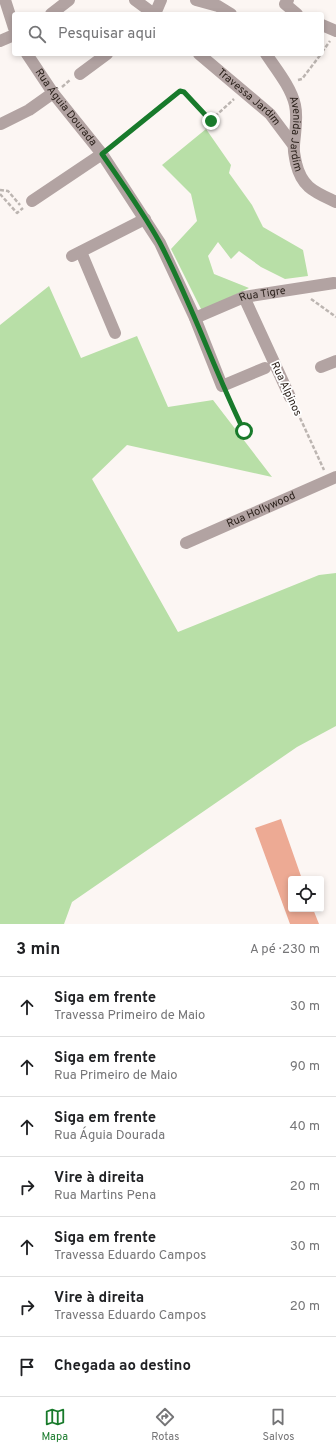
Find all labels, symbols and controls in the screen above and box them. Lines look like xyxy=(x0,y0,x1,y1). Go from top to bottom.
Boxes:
search box xyxy=(12,12,324,56)
icon: search xyxy=(26,23,48,45)
text: Pesquisar aqui xyxy=(58,25,156,44)
street label: Rua Águia Dourada xyxy=(32,66,100,149)
street label: Travessa Jardim xyxy=(215,66,283,128)
street label: Avenida Jardim xyxy=(286,94,305,174)
route end xyxy=(202,112,220,130)
street label: Rua Tigre xyxy=(237,284,287,305)
street label: Rua Alpinos xyxy=(267,360,305,418)
route start xyxy=(235,422,253,440)
street label: Rua Hollywood xyxy=(224,489,298,531)
map controls xyxy=(288,876,324,912)
button: locate xyxy=(288,876,324,912)
text: 3 min xyxy=(16,939,60,961)
text: A pé · 230 m xyxy=(250,942,320,958)
text: Siga em frente xyxy=(54,989,156,1008)
icon: ahead xyxy=(16,996,38,1018)
text: 30 m xyxy=(290,999,320,1015)
text: Travessa Primeiro de Maio xyxy=(54,1008,205,1024)
text: Siga em frente xyxy=(54,1049,156,1068)
icon: ahead xyxy=(16,1056,38,1078)
text: 90 m xyxy=(290,1059,320,1075)
text: Rua Primeiro de Maio xyxy=(54,1068,178,1084)
text: Siga em frente xyxy=(54,1109,156,1128)
icon: ahead xyxy=(16,1116,38,1138)
text: 40 m xyxy=(290,1119,320,1135)
text: Rua Águia Dourada xyxy=(54,1128,165,1144)
text: Vire à direita xyxy=(54,1169,144,1188)
icon: right xyxy=(16,1176,38,1198)
text: 20 m xyxy=(290,1179,320,1195)
text: Rua Martins Pena xyxy=(54,1188,156,1204)
text: Siga em frente xyxy=(54,1229,156,1248)
icon: ahead xyxy=(16,1236,38,1258)
text: 30 m xyxy=(290,1239,320,1255)
text: Travessa Eduardo Campos xyxy=(54,1248,206,1264)
text: Vire à direita xyxy=(54,1289,144,1308)
icon: right xyxy=(16,1296,38,1318)
text: 20 m xyxy=(290,1299,320,1315)
text: Travessa Eduardo Campos xyxy=(54,1308,206,1324)
icon: arrive xyxy=(16,1356,38,1378)
text: Chegada ao destino xyxy=(54,1357,191,1376)
tab: Mapa xyxy=(42,1406,68,1444)
tab: Rotas xyxy=(151,1406,179,1444)
tab: Salvos xyxy=(262,1406,294,1444)

